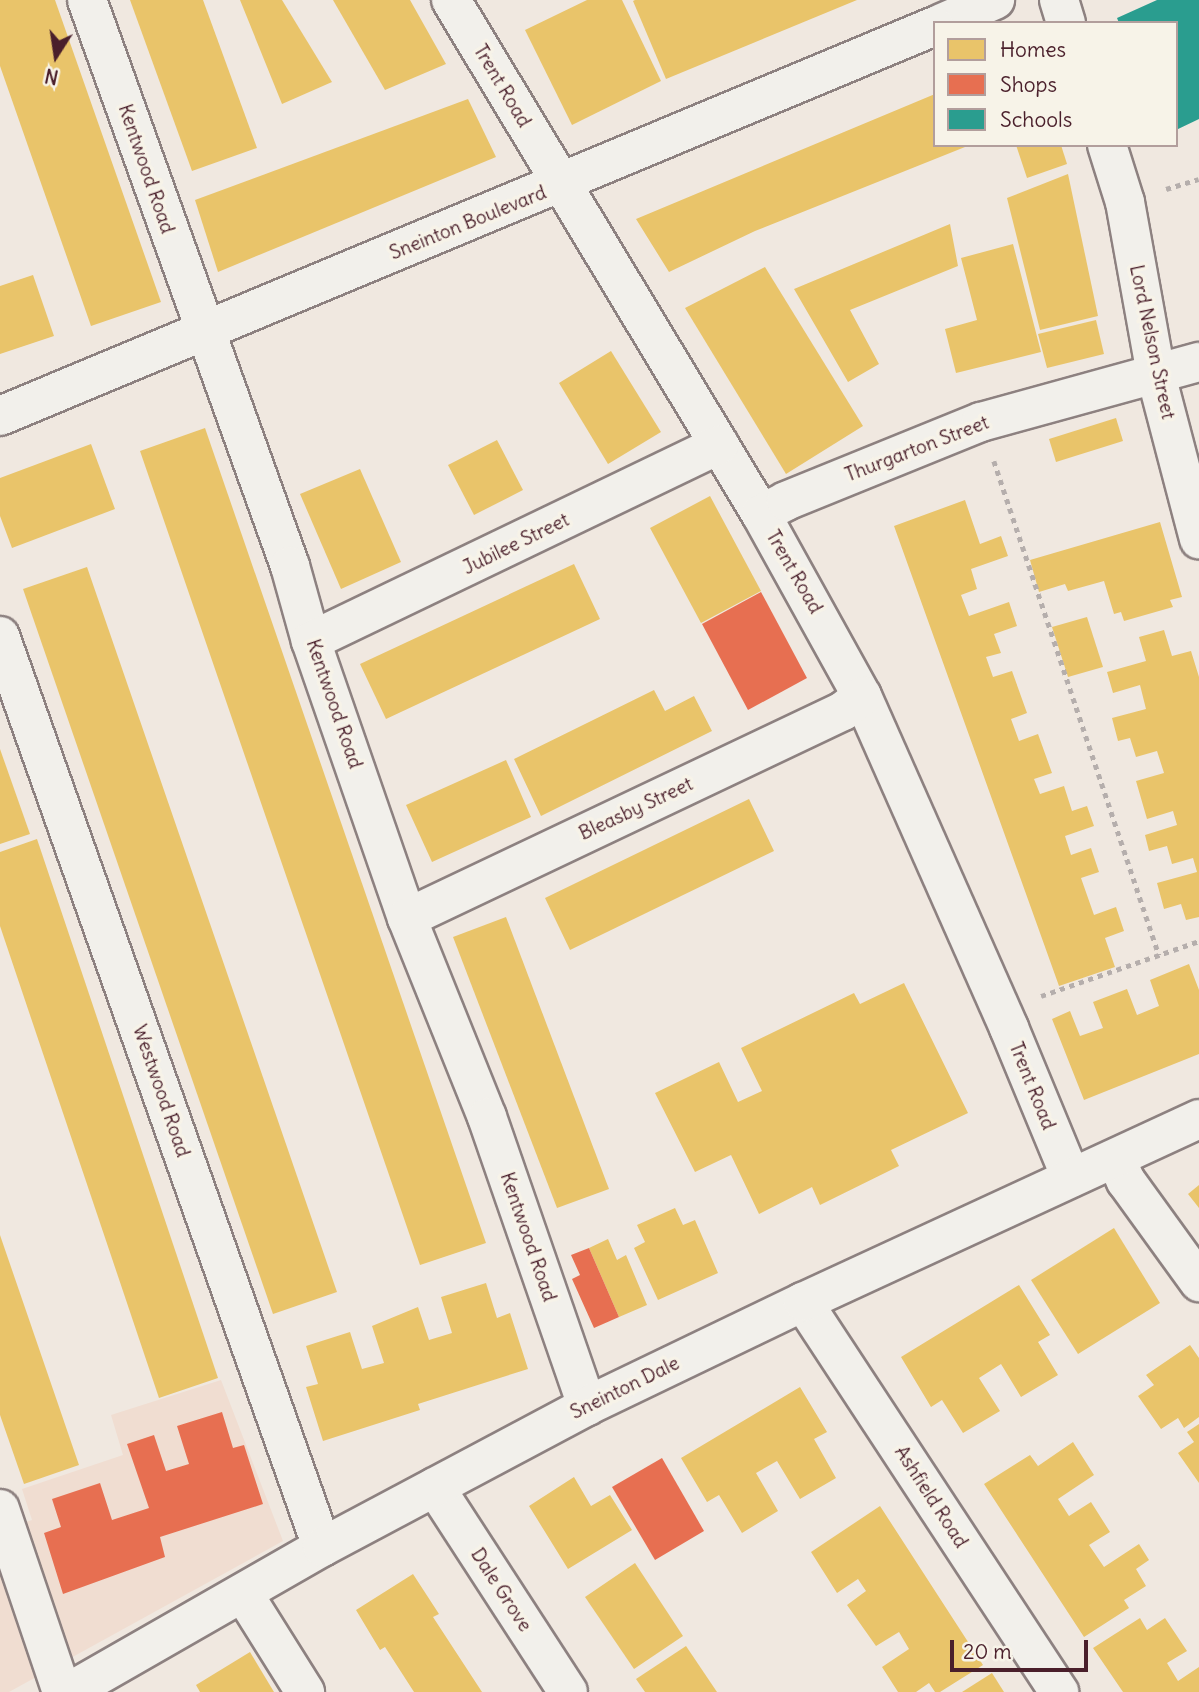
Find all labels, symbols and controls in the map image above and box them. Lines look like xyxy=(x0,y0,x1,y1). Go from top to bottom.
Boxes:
north arrow xyxy=(21,21,91,91)
legend xyxy=(933,21,1178,147)
text: Homes xyxy=(1000,36,1066,63)
street label: Trent Road xyxy=(468,41,536,131)
text: N xyxy=(43,63,61,90)
text: Shops xyxy=(1000,71,1057,98)
street label: Kentwood Road xyxy=(113,101,179,237)
text: Schools xyxy=(1000,106,1072,133)
street label: Sneinton Boulevard xyxy=(386,181,550,265)
street label: Lord Nelson Street xyxy=(1125,263,1179,421)
street label: Thurgarton Street xyxy=(842,411,992,487)
street label: Jubilee Street xyxy=(459,508,573,580)
street label: Trent Road xyxy=(761,526,827,618)
street label: Kentwood Road xyxy=(301,636,367,772)
street label: Bleasby Street xyxy=(575,773,697,845)
street label: Westwood Road xyxy=(128,1022,194,1160)
street label: Trent Road xyxy=(1004,1039,1060,1133)
street label: Kentwood Road xyxy=(495,1169,561,1305)
street label: Sneinton Dale xyxy=(567,1352,683,1424)
street label: Ashfield Road xyxy=(890,1442,972,1552)
street label: Dale Grove xyxy=(466,1544,536,1636)
scale bar xyxy=(954,1626,1092,1670)
text: 20 m xyxy=(963,1638,1012,1665)

